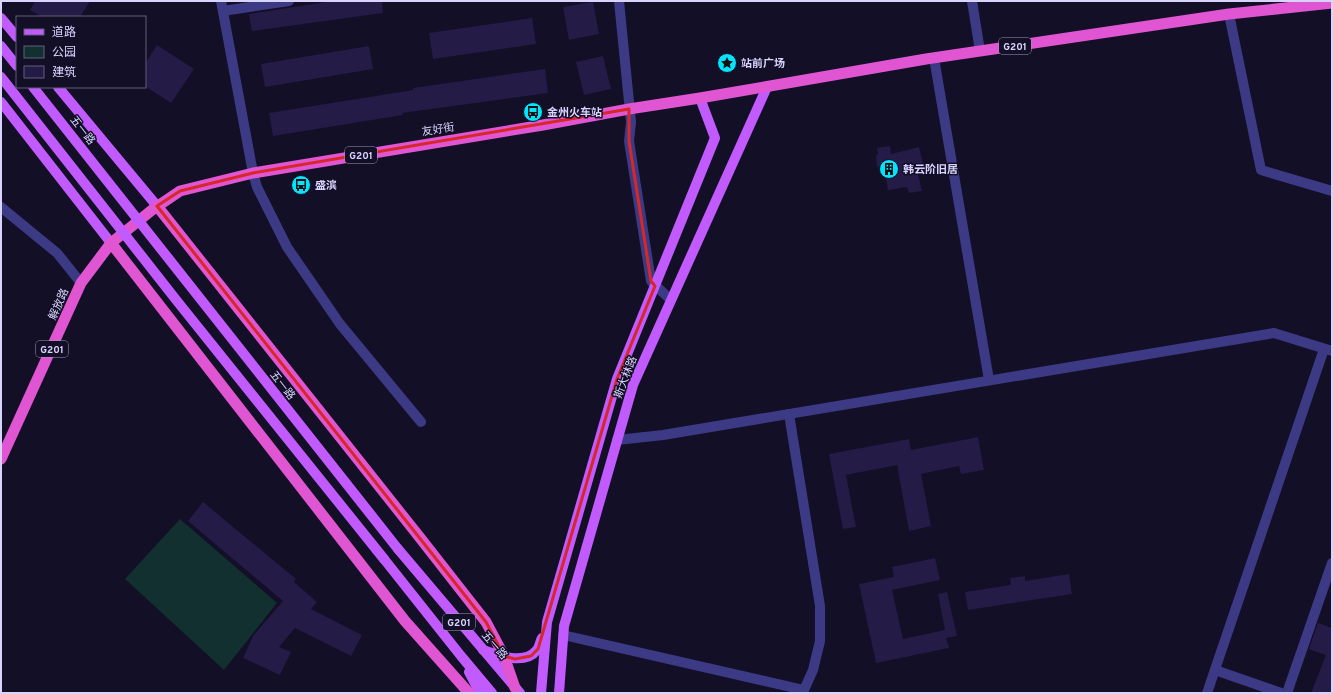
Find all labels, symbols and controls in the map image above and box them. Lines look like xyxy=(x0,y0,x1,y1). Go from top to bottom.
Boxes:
legend xyxy=(16,16,146,88)
text: 道路 xyxy=(52,25,76,41)
road number: G201 xyxy=(999,38,1031,54)
text: 公园 xyxy=(52,45,76,61)
place icon: 站前广场 xyxy=(716,52,738,74)
place label: 站前广场 xyxy=(741,57,785,71)
text: 建筑 xyxy=(52,65,76,81)
bus stop icon: 金州火车站 xyxy=(522,101,544,123)
place label: 金州火车站 xyxy=(547,106,602,120)
street label: 五一路 xyxy=(67,113,98,148)
street label: 友好街 xyxy=(421,120,456,139)
road number: G201 xyxy=(345,147,377,163)
building icon: 韩云阶旧居 xyxy=(878,158,900,180)
place label: 韩云阶旧居 xyxy=(903,163,958,177)
bus stop icon: 盛滨 xyxy=(290,174,312,196)
place label: 盛滨 xyxy=(315,179,337,193)
street label: 解放路 xyxy=(46,286,72,322)
road number: G201 xyxy=(36,341,68,357)
street label: 斯大林路 xyxy=(612,354,640,400)
street label: 五一路 xyxy=(267,368,298,403)
road number: G201 xyxy=(443,614,475,630)
street label: 五一路 xyxy=(478,629,510,663)

